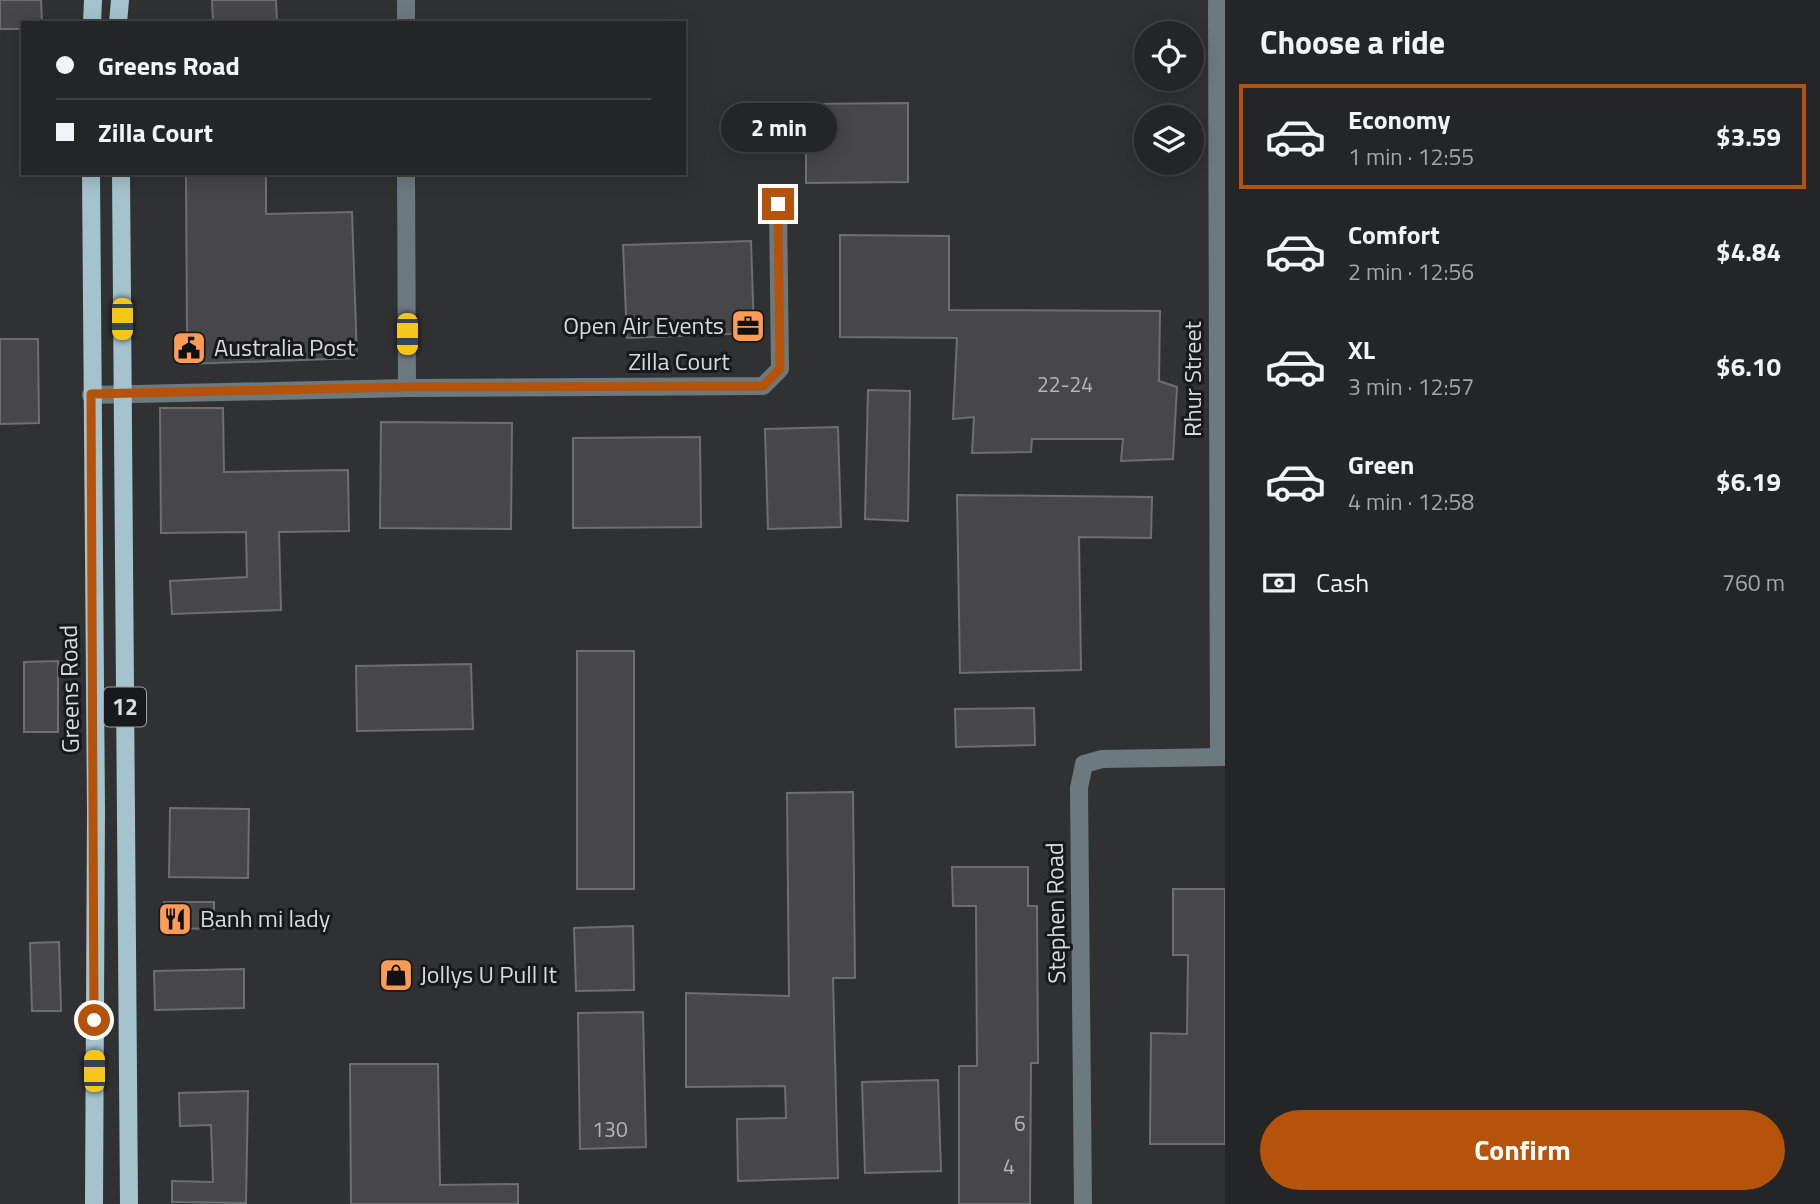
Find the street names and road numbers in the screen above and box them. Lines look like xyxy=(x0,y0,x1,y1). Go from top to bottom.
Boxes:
street label: Rhur Street xyxy=(1174,320,1210,437)
street label: Zilla Court xyxy=(628,343,730,379)
street label: Greens Road xyxy=(50,625,88,754)
road number: 12 xyxy=(104,688,146,726)
street label: Stephen Road xyxy=(1036,842,1074,984)

